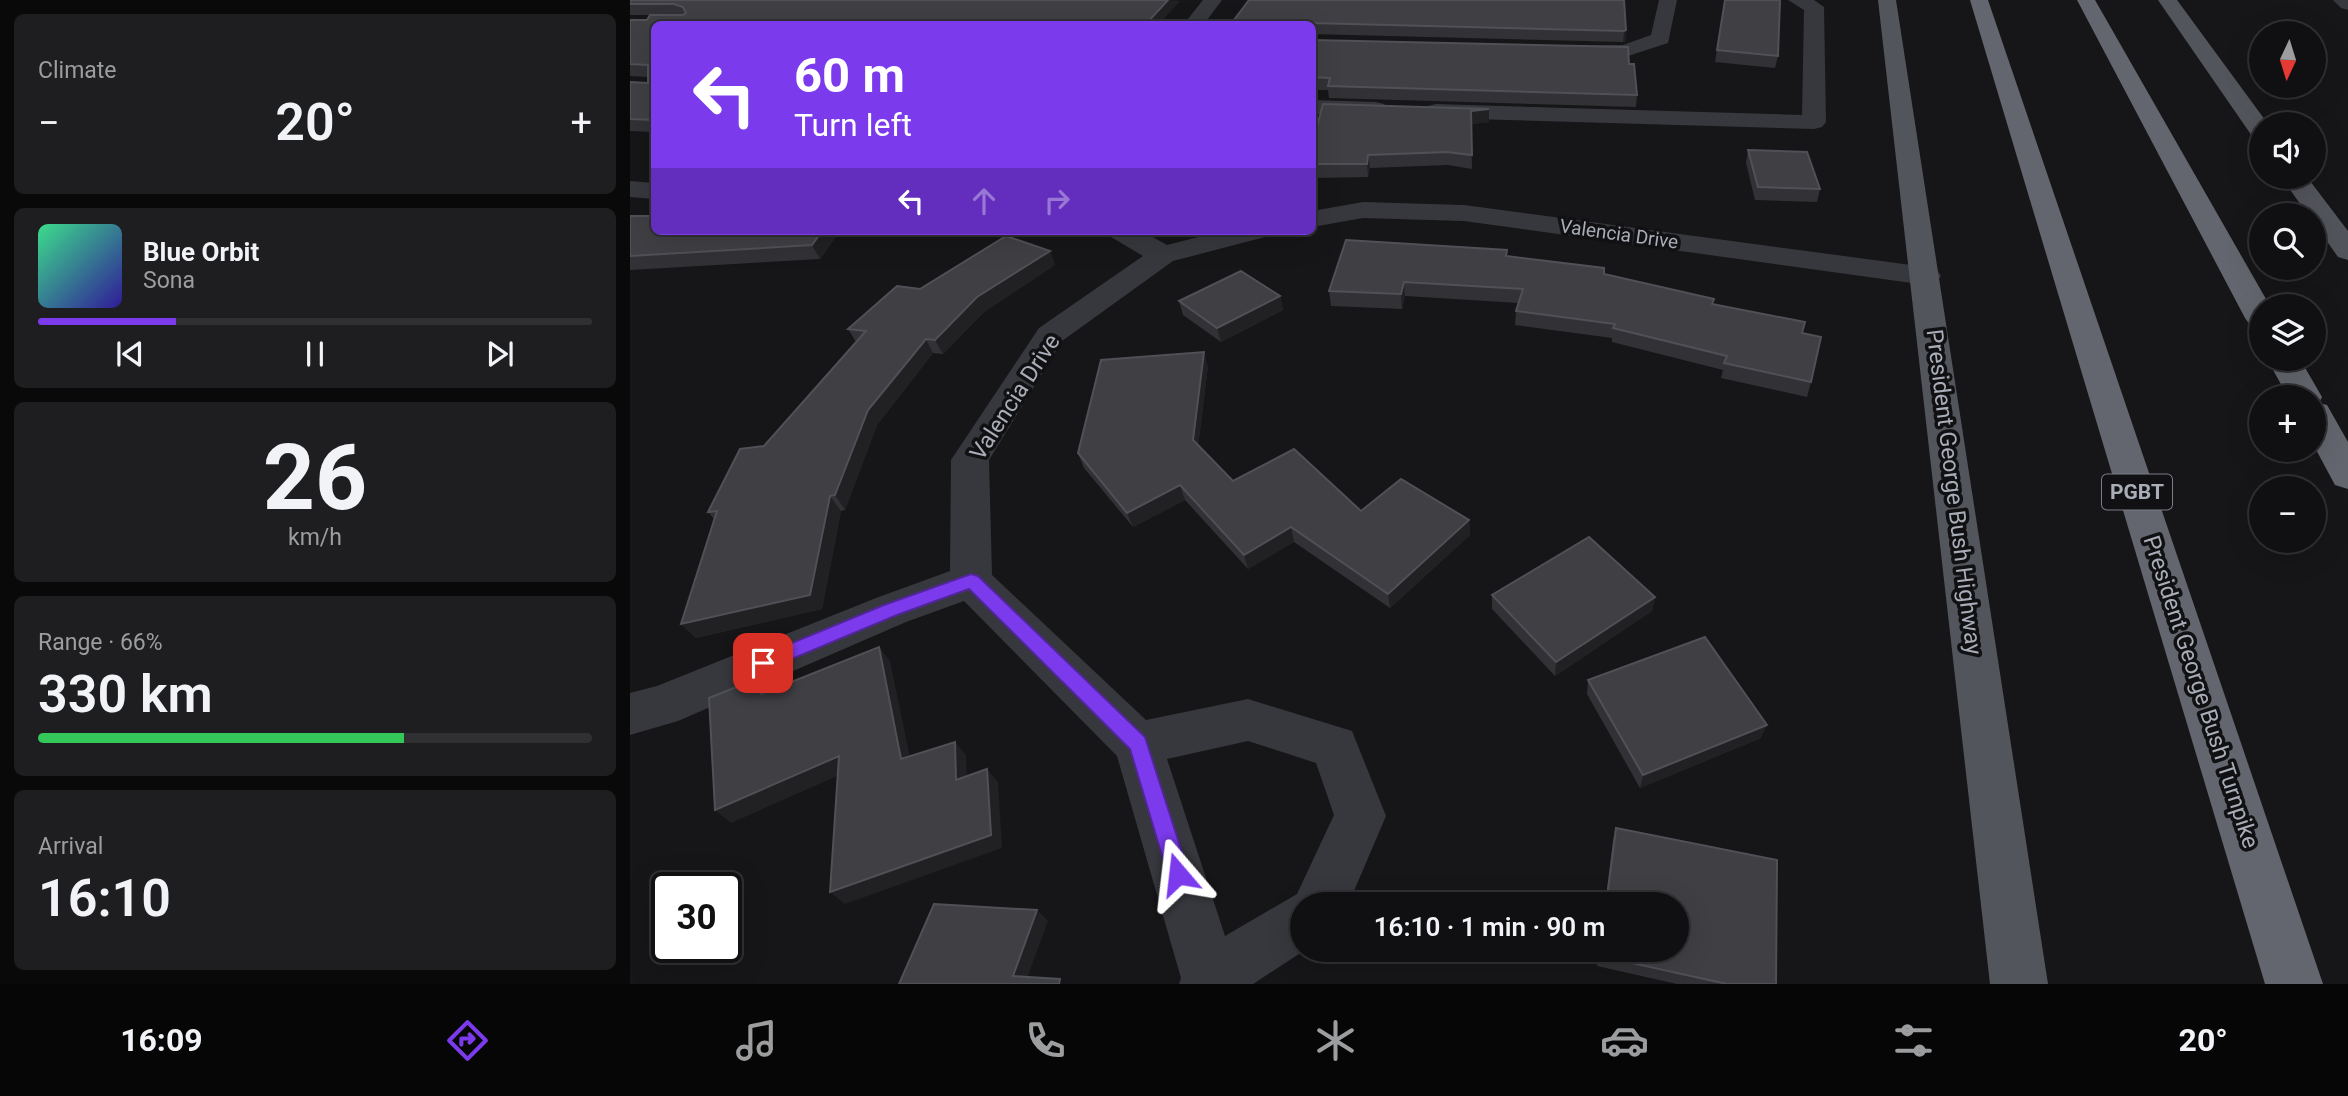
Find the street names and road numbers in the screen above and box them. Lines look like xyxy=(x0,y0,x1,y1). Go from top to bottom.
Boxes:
street label: Valencia Drive xyxy=(1558,214,1680,254)
street label: President George Bush Highway xyxy=(1921,328,1987,656)
street label: Valencia Drive xyxy=(964,329,1066,465)
road number: PGBT xyxy=(2102,475,2172,510)
street label: President George Bush Turnpike xyxy=(2138,532,2264,852)

